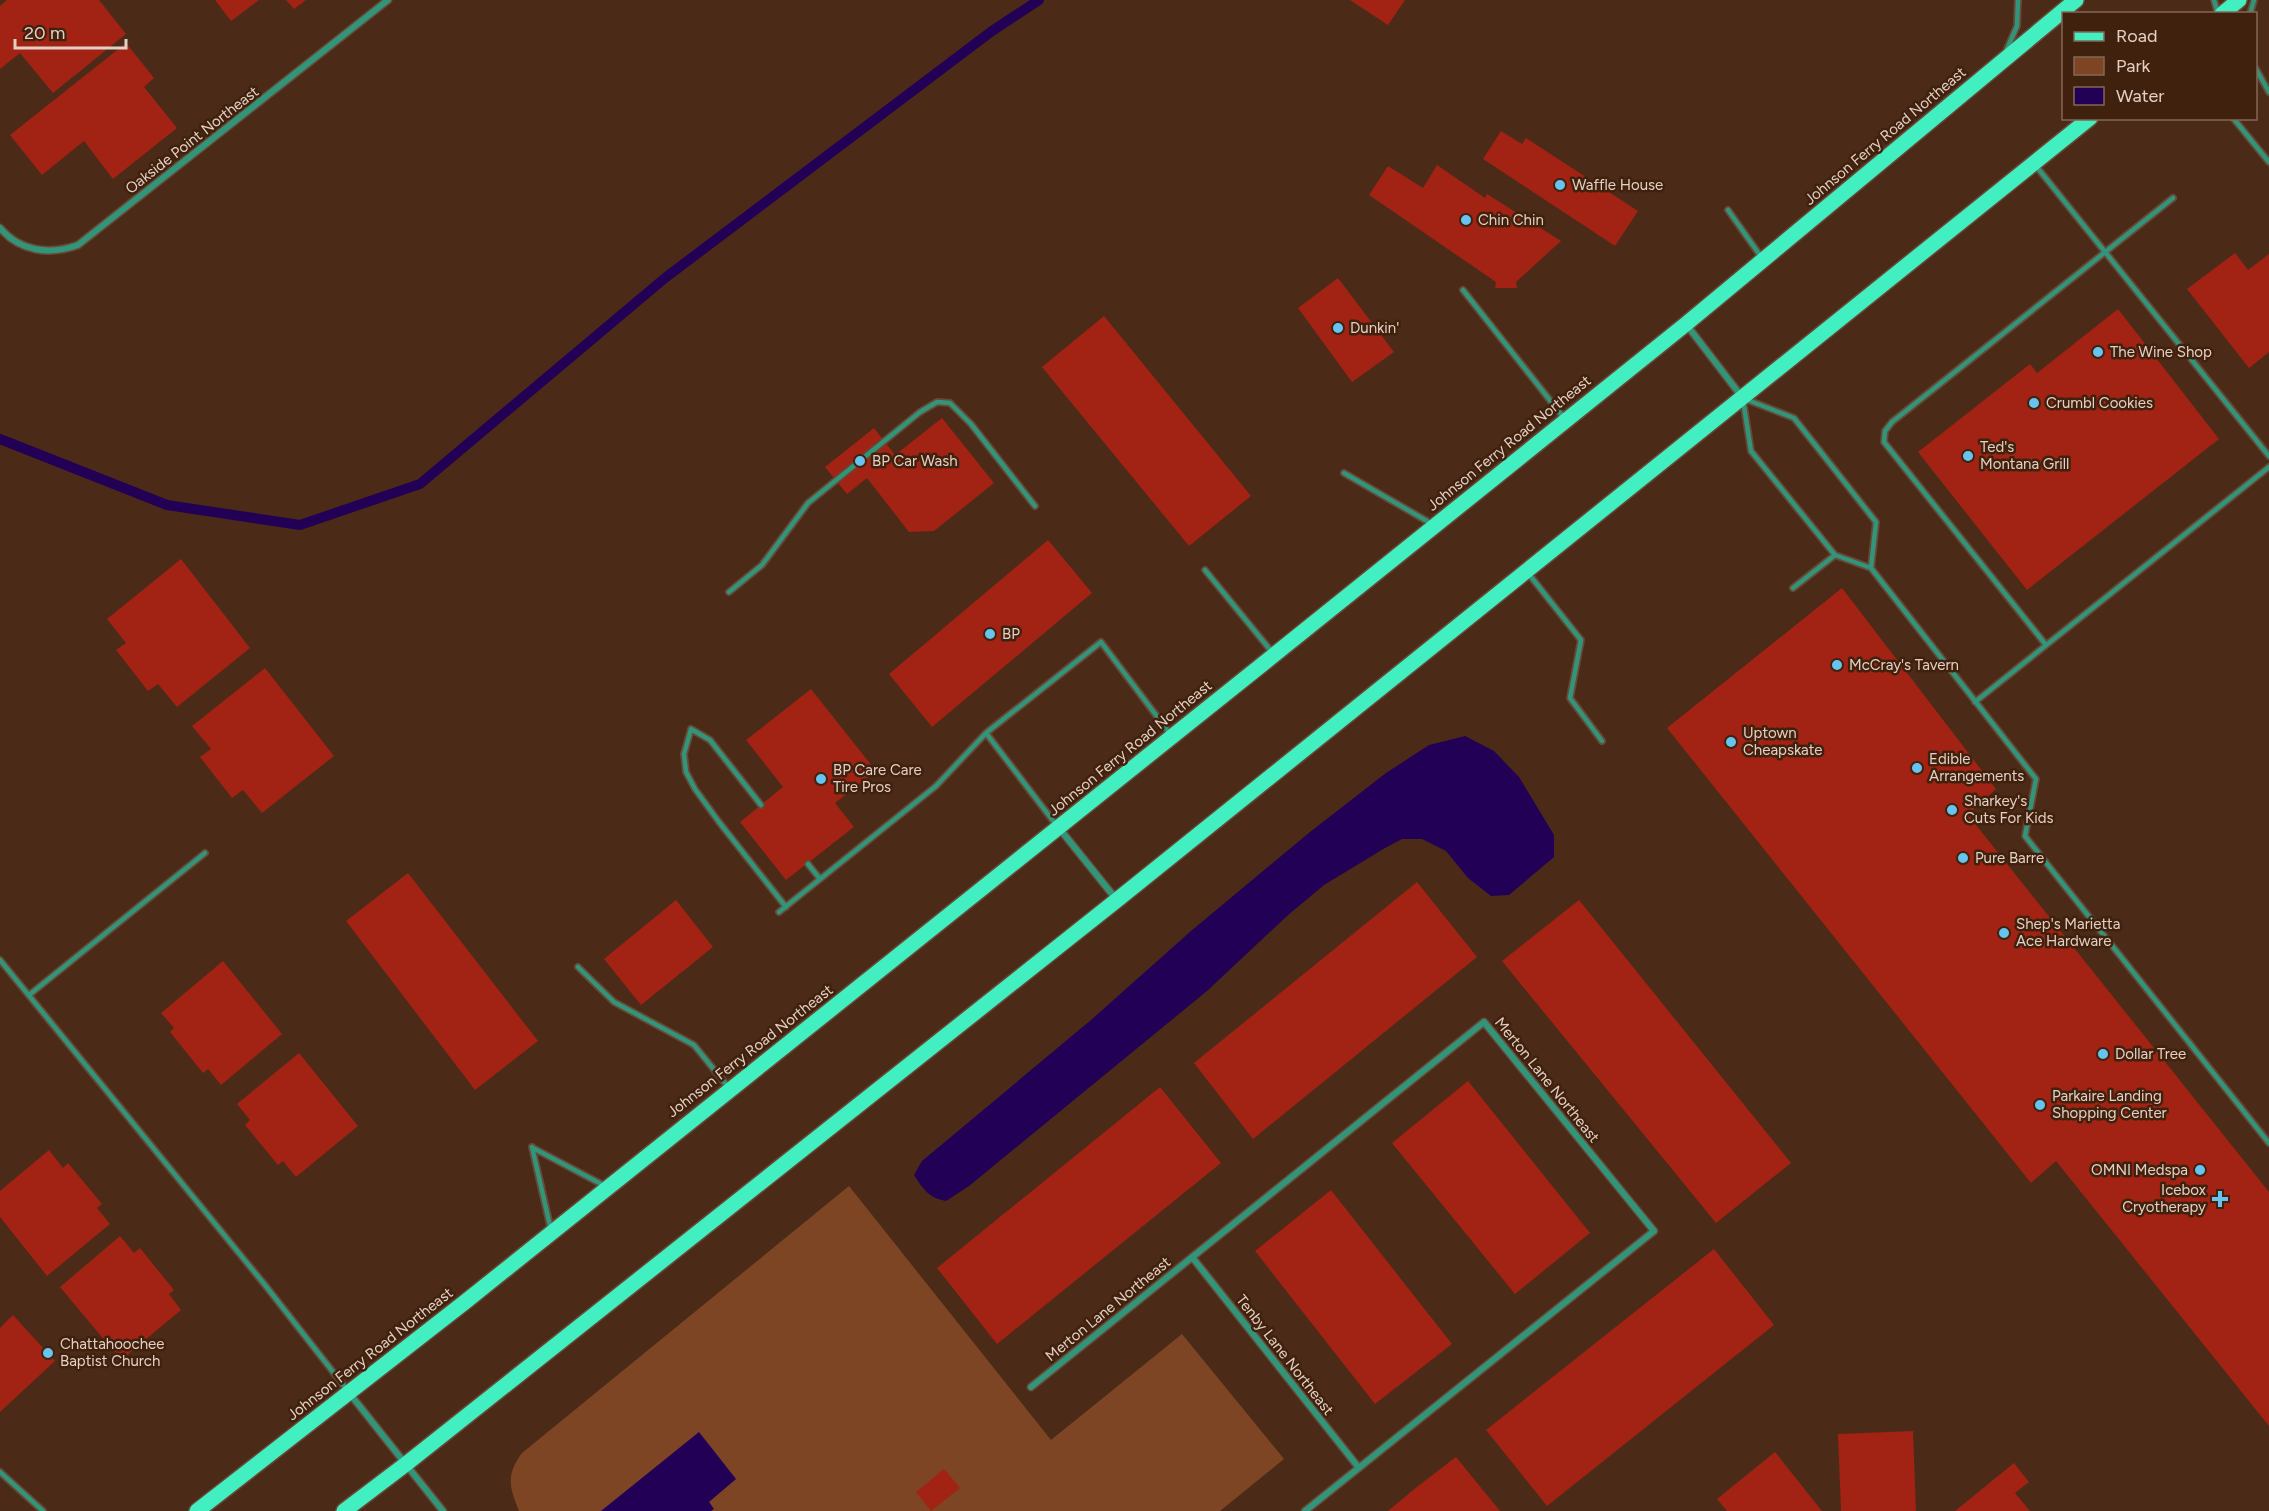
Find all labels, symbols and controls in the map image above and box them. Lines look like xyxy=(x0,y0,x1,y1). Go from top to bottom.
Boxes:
scale bar xyxy=(15,12,126,50)
legend xyxy=(2062,12,2257,120)
text: 20 m xyxy=(24,22,65,44)
text: Road xyxy=(2116,25,2157,47)
text: Park xyxy=(2116,55,2151,77)
street label: Johnson Ferry Road Northeast xyxy=(1801,63,1970,209)
street label: Oakside Point Northeast xyxy=(122,82,262,198)
text: Water xyxy=(2116,85,2164,107)
place label: Waffle House xyxy=(1572,176,1663,194)
marker: Waffle House xyxy=(1553,178,1567,192)
place label: Chin Chin xyxy=(1478,211,1544,229)
marker: Chin Chin xyxy=(1459,213,1473,227)
place label: Dunkin' xyxy=(1350,319,1399,337)
marker: Dunkin' xyxy=(1331,321,1345,335)
place label: The Wine Shop xyxy=(2110,343,2212,361)
marker: The Wine Shop xyxy=(2091,345,2105,359)
street label: Johnson Ferry Road Northeast xyxy=(1424,371,1595,515)
place label: Crumbl Cookies xyxy=(2046,394,2153,412)
marker: Crumbl Cookies xyxy=(2027,396,2041,410)
place label: Ted's Montana Grill xyxy=(1980,438,2069,473)
marker: Ted's Montana Grill xyxy=(1961,449,1975,463)
place label: BP Car Wash xyxy=(872,452,958,470)
marker: BP Car Wash xyxy=(853,454,867,468)
place label: BP xyxy=(1002,625,1020,643)
marker: BP xyxy=(983,627,997,641)
place label: McCray's Tavern xyxy=(1849,656,1959,674)
marker: McCray's Tavern xyxy=(1830,658,1844,672)
street label: Johnson Ferry Road Northeast xyxy=(1045,676,1216,820)
place label: Uptown Cheapskate xyxy=(1743,724,1822,759)
marker: Uptown Cheapskate xyxy=(1724,735,1738,749)
place label: Edible Arrangements xyxy=(1929,750,2024,785)
place label: BP Care Care Tire Pros xyxy=(833,761,922,796)
marker: Edible Arrangements xyxy=(1910,761,1924,775)
marker: BP Care Care Tire Pros xyxy=(814,772,828,786)
place label: Sharkey's Cuts For Kids xyxy=(1964,792,2054,827)
marker: Sharkey's Cuts For Kids xyxy=(1945,803,1959,817)
place label: Pure Barre xyxy=(1975,849,2044,867)
marker: Pure Barre xyxy=(1956,851,1970,865)
place label: Shep's Marietta Ace Hardware xyxy=(2016,915,2120,950)
marker: Shep's Marietta Ace Hardware xyxy=(1997,926,2011,940)
street label: Johnson Ferry Road Northeast xyxy=(664,981,837,1121)
street label: Merton Lane Northeast xyxy=(1491,1014,1603,1147)
place label: Dollar Tree xyxy=(2115,1045,2186,1063)
marker: Dollar Tree xyxy=(2096,1047,2110,1061)
place label: Parkaire Landing Shopping Center xyxy=(2052,1087,2167,1122)
marker: Parkaire Landing Shopping Center xyxy=(2033,1098,2047,1112)
place label: OMNI Medspa xyxy=(2091,1161,2188,1179)
marker: OMNI Medspa xyxy=(2193,1163,2207,1177)
place label: Icebox Cryotherapy xyxy=(2122,1181,2206,1216)
marker: Icebox Cryotherapy xyxy=(2211,1190,2229,1208)
street label: Merton Lane Northeast xyxy=(1042,1253,1175,1365)
street label: Johnson Ferry Road Northeast xyxy=(284,1284,457,1424)
street label: Tenby Lane Northeast xyxy=(1232,1291,1338,1419)
place label: Chattahoochee Baptist Church xyxy=(60,1335,164,1370)
marker: Chattahoochee Baptist Church xyxy=(41,1346,55,1360)

